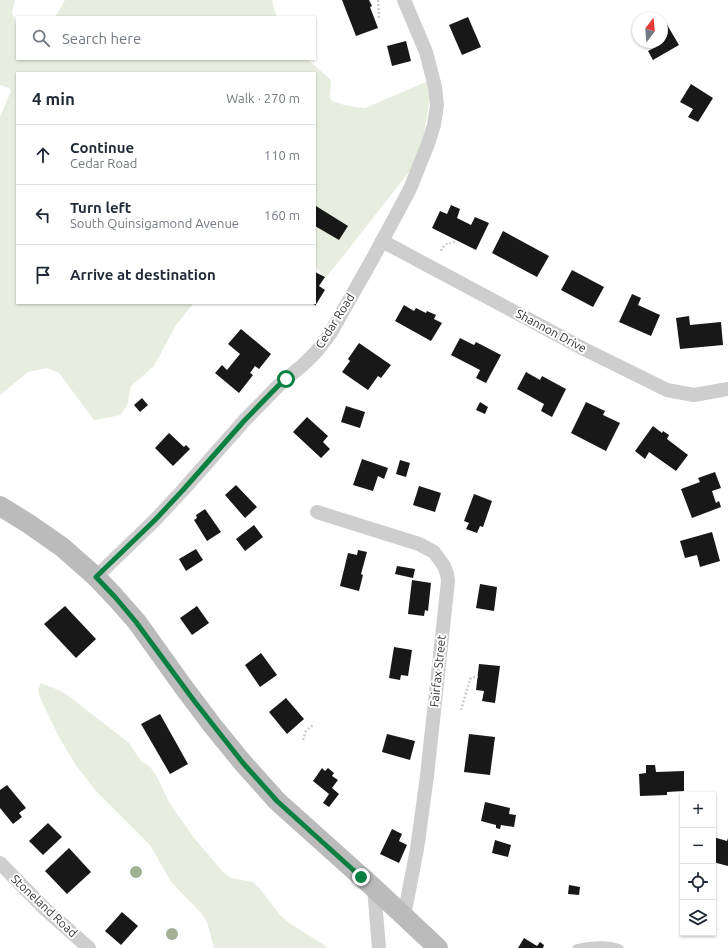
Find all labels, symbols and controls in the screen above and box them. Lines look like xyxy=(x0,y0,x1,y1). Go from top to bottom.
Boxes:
north arrow xyxy=(632,12,668,48)
search box xyxy=(16,16,316,60)
icon: search xyxy=(30,27,52,49)
text: Search here xyxy=(62,30,141,47)
text: 4 min xyxy=(32,89,75,108)
text: Walk · 270 m xyxy=(226,91,300,105)
text: Continue xyxy=(70,139,134,156)
icon: ahead xyxy=(32,144,54,166)
text: 110 m xyxy=(264,148,300,162)
text: Cedar Road xyxy=(70,156,137,170)
text: Turn left xyxy=(70,199,131,216)
icon: left xyxy=(32,204,54,226)
text: 160 m xyxy=(264,208,300,222)
text: South Quinsigamond Avenue xyxy=(70,216,239,230)
icon: arrive xyxy=(32,264,54,286)
text: Arrive at destination xyxy=(70,266,216,283)
street label: Cedar Road xyxy=(313,291,357,351)
street label: Shannon Drive xyxy=(514,307,589,355)
route start xyxy=(277,370,295,388)
street label: Fairfax Street xyxy=(427,634,448,708)
map controls xyxy=(680,792,716,936)
button: + xyxy=(680,792,716,828)
button: − xyxy=(680,828,716,864)
button: locate xyxy=(680,864,716,900)
route end xyxy=(352,868,370,886)
street label: Stoneland Road xyxy=(9,872,80,939)
button: layers xyxy=(680,900,716,936)

